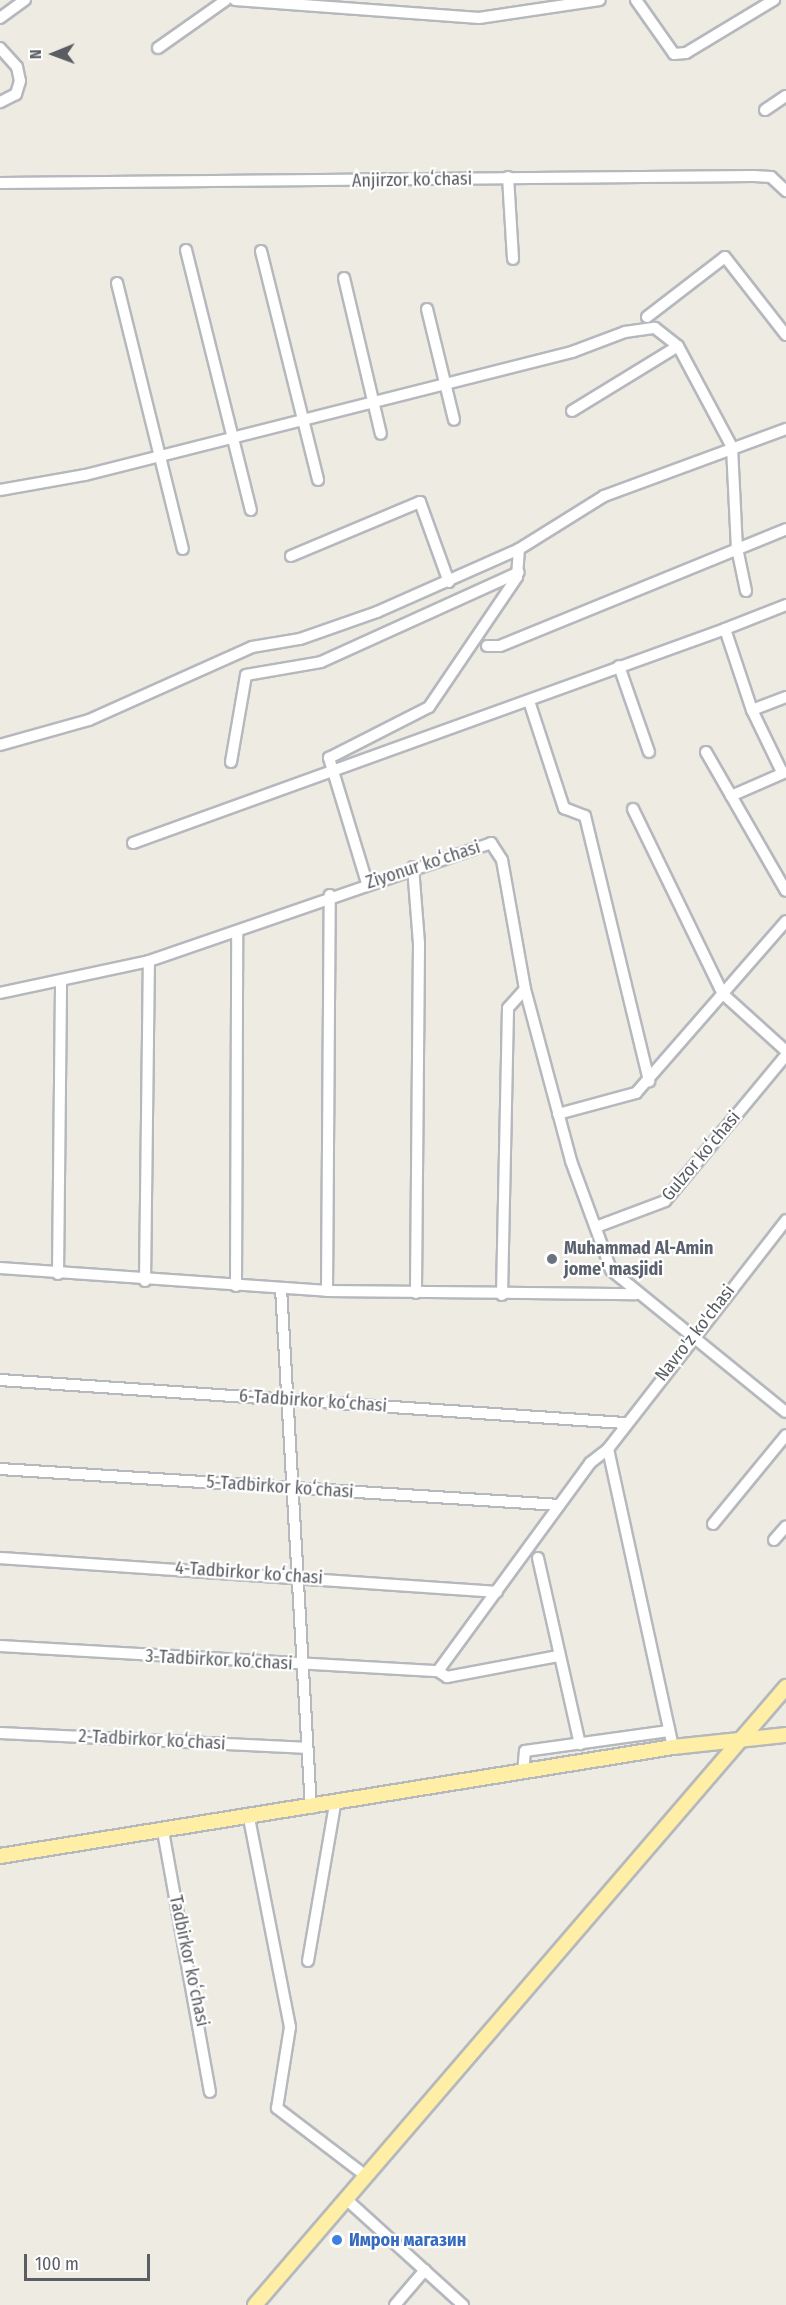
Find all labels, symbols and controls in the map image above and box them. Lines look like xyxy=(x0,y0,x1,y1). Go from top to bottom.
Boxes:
north arrow xyxy=(24,24,84,84)
text: N xyxy=(26,49,45,59)
street label: Anjirzor koʻchasi xyxy=(352,168,472,192)
street label: Ziyonur koʻchasi xyxy=(363,836,483,894)
street label: Gulzor koʻchasi xyxy=(657,1107,745,1205)
place label: Muhammad Al-Amin jome' masjidi xyxy=(564,1238,713,1280)
marker: Muhammad Al-Amin jome' masjidi xyxy=(545,1252,559,1266)
street label: Navro'z ko'chasi xyxy=(651,1280,739,1386)
street label: 6-Tadbirkor koʻchasi xyxy=(238,1385,388,1417)
street label: 5-Tadbirkor koʻchasi xyxy=(206,1471,354,1503)
street label: 4-Tadbirkor koʻchasi xyxy=(174,1557,324,1589)
street label: 3-Tadbirkor koʻchasi xyxy=(145,1645,293,1675)
street label: 2-Tadbirkor koʻchasi xyxy=(78,1725,226,1755)
street label: Tadbirkor koʻchasi xyxy=(165,1893,213,2029)
place label: Имрон магазин xyxy=(349,2229,466,2251)
marker: Имрон магазин xyxy=(330,2233,344,2247)
scale bar xyxy=(27,2242,153,2280)
text: 100 m xyxy=(35,2253,79,2275)

